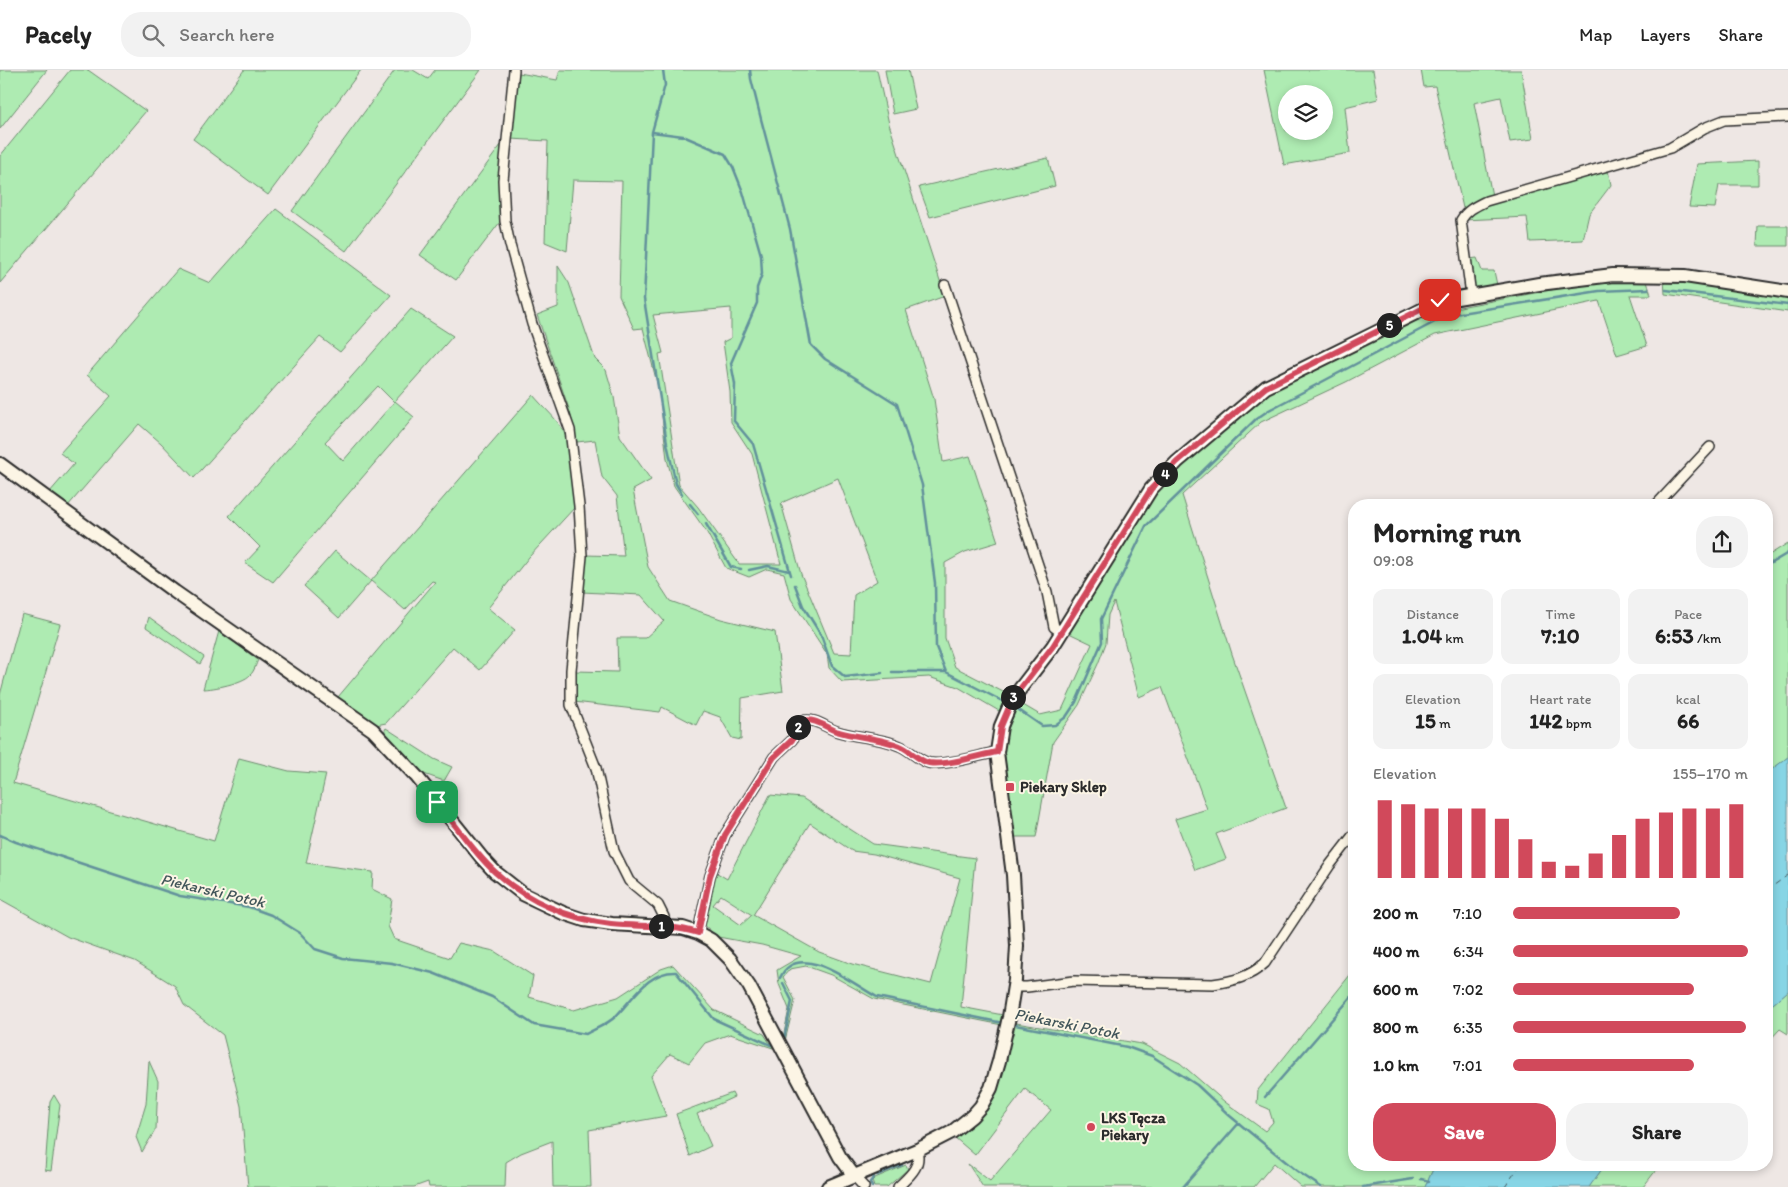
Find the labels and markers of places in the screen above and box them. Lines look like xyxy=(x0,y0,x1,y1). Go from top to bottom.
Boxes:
pin xyxy=(1419,279,1461,321)
pin: 5 xyxy=(1376,312,1402,338)
pin: 4 xyxy=(1152,462,1178,486)
pin: 3 xyxy=(1000,684,1026,710)
pin: 2 xyxy=(786,714,810,740)
place label: Piekary Sklep xyxy=(1020,778,1107,797)
pin xyxy=(416,781,458,823)
marker: Piekary Sklep xyxy=(1004,781,1016,793)
pin: 1 xyxy=(648,914,674,938)
place label: LKS Tęcza Piekary xyxy=(1101,1109,1166,1145)
marker: LKS Tęcza Piekary xyxy=(1085,1121,1097,1133)

